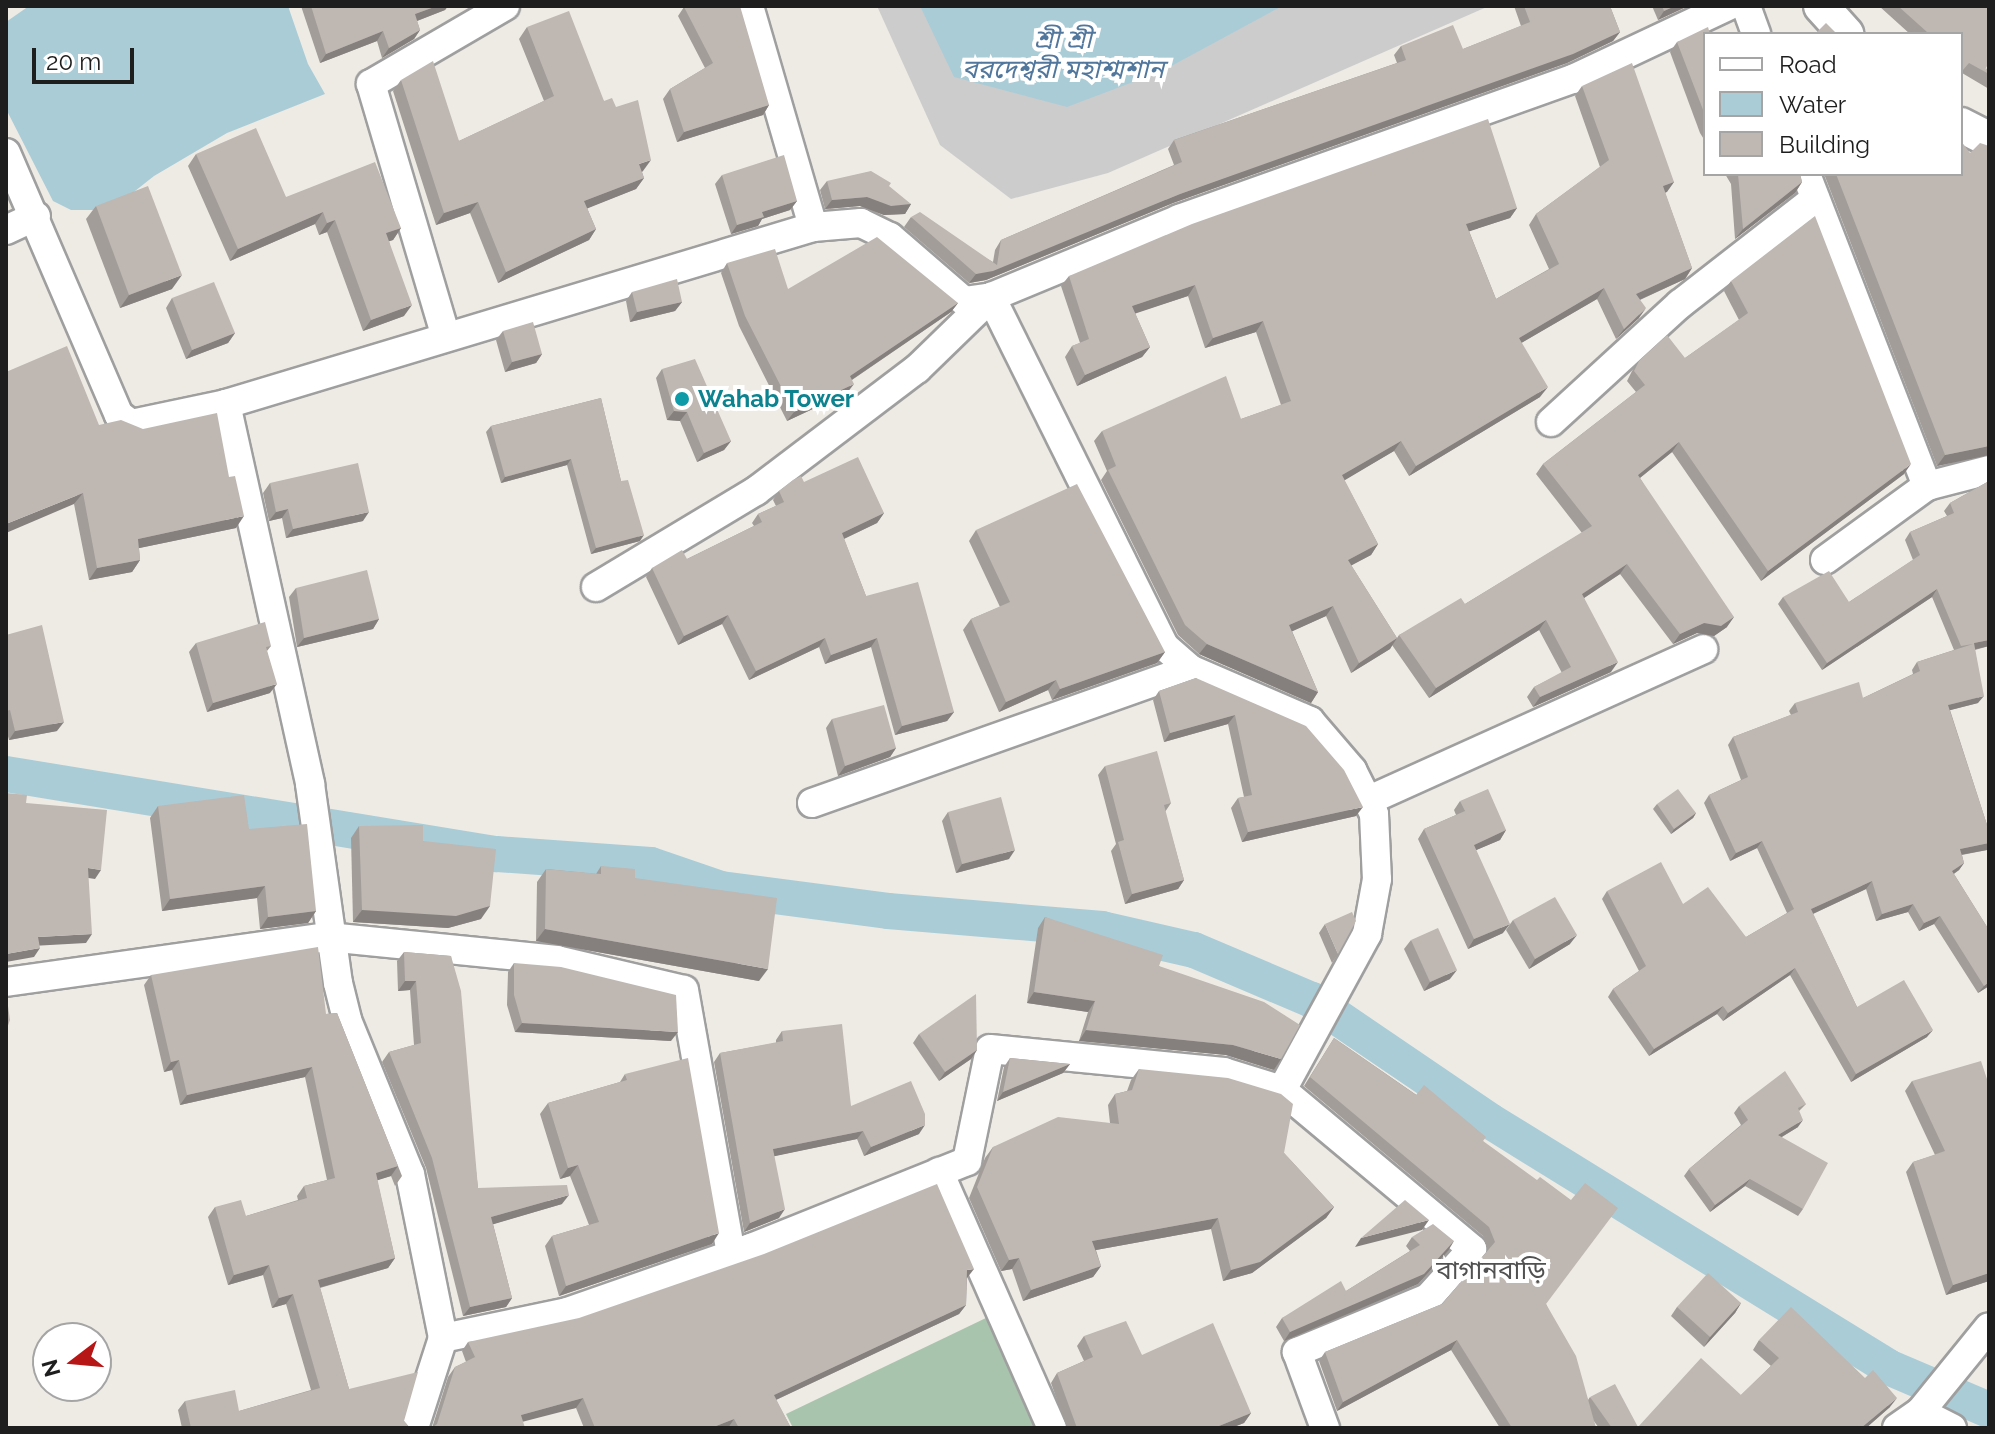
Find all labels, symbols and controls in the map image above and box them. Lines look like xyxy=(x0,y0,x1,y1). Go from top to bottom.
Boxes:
water label: শ্রী শ্রী বরদেশ্বরী মহাশ্মশান xyxy=(962,24,1164,86)
scale bar xyxy=(36,32,138,82)
legend xyxy=(1703,32,1963,176)
text: 20 m xyxy=(46,47,101,76)
text: Road xyxy=(1779,50,1837,79)
text: Water xyxy=(1779,90,1846,119)
text: Building xyxy=(1779,130,1870,159)
place label: Wahab Tower xyxy=(698,385,855,413)
marker: Wahab Tower xyxy=(673,390,691,408)
district label: বাগানবাড়ি xyxy=(1436,1255,1546,1287)
north arrow xyxy=(32,1322,112,1402)
text: N xyxy=(36,1356,66,1380)

